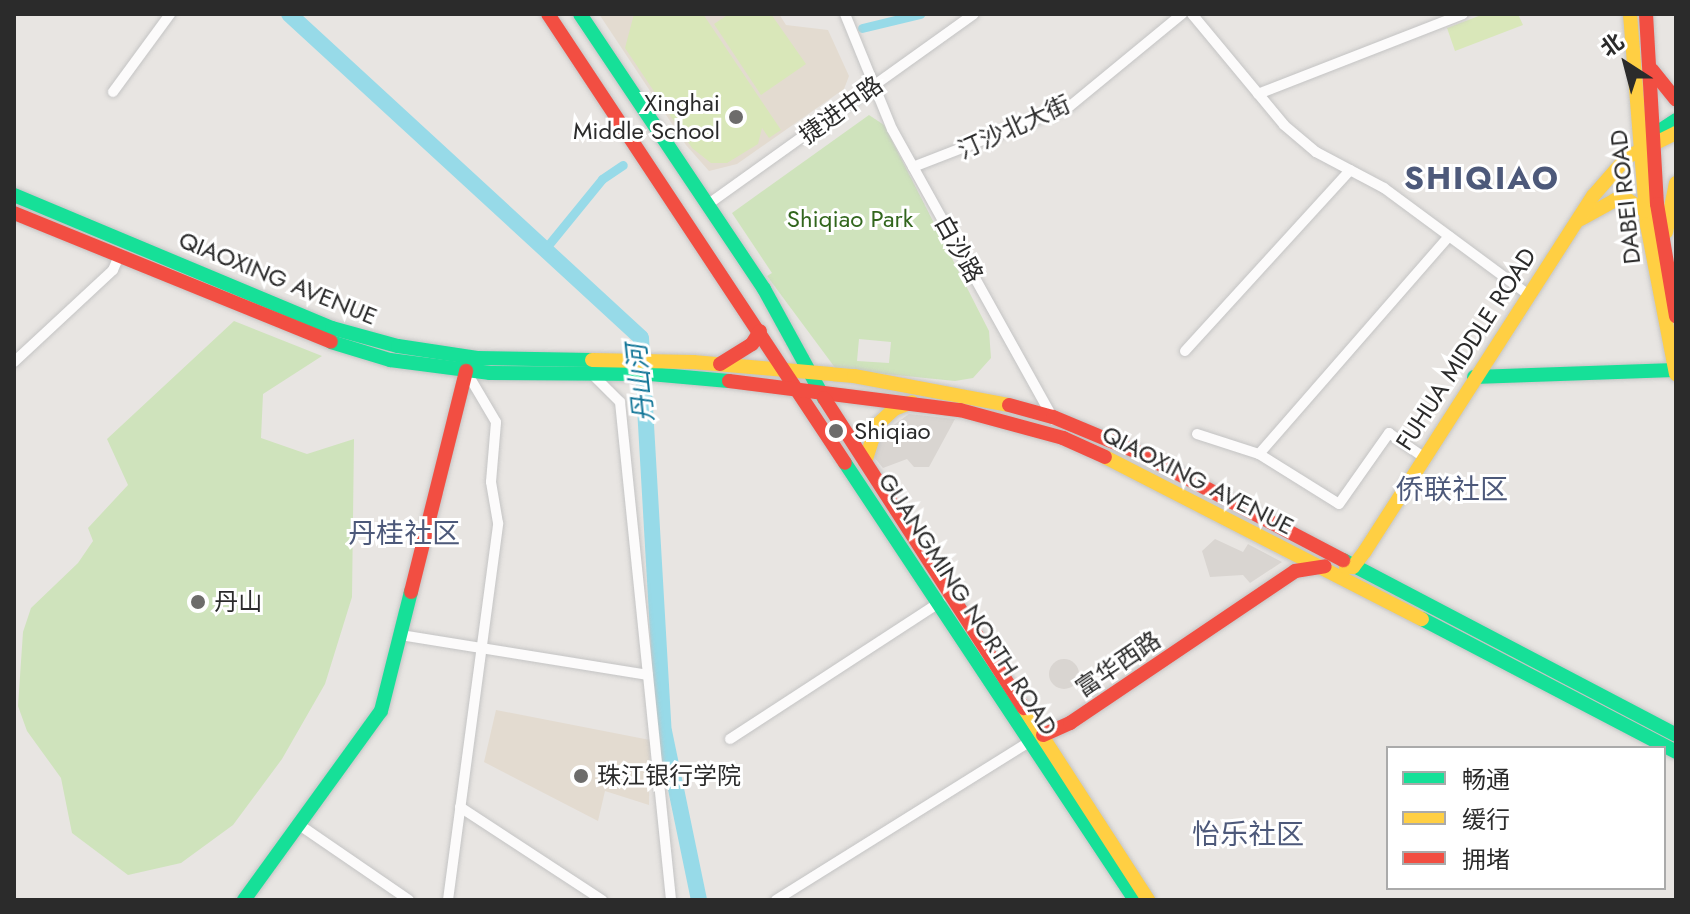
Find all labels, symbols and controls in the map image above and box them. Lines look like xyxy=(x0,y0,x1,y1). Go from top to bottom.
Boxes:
north arrow xyxy=(1586,24,1666,104)
text: 北 xyxy=(1594,25,1630,64)
street label: 捷进中路 xyxy=(794,70,888,150)
place label: Xinghai Middle School xyxy=(573,89,720,145)
street label: 汀沙北大街 xyxy=(953,89,1075,165)
marker: Xinghai Middle School xyxy=(727,108,745,126)
street label: DABEI ROAD xyxy=(1604,128,1646,266)
district label: SHIQIAO xyxy=(1404,159,1560,197)
park label: Shiqiao Park xyxy=(787,205,913,233)
street label: 白沙路 xyxy=(929,211,989,287)
street label: QIAOXING AVENUE xyxy=(175,225,381,331)
street label: FUHUA MIDDLE ROAD xyxy=(1390,243,1542,455)
water label: 丹山河 xyxy=(621,343,661,423)
place label: Shiqiao xyxy=(854,417,931,445)
street label: QIAOXING AVENUE xyxy=(1097,419,1299,541)
marker: Shiqiao xyxy=(825,420,847,442)
street label: GUANGMING NORTH ROAD xyxy=(872,468,1064,740)
district label: 侨联社区 xyxy=(1396,473,1508,507)
district label: 丹桂社区 xyxy=(348,517,460,551)
place label: 丹山 xyxy=(214,588,262,616)
marker: 丹山 xyxy=(189,593,207,611)
street label: 富华西路 xyxy=(1070,625,1166,703)
legend xyxy=(1386,746,1666,890)
place label: 珠江银行学院 xyxy=(597,762,741,790)
text: 畅通 xyxy=(1462,762,1510,797)
marker: 珠江银行学院 xyxy=(572,767,590,785)
text: 缓行 xyxy=(1462,802,1510,837)
district label: 怡乐社区 xyxy=(1192,818,1304,852)
text: 拥堵 xyxy=(1462,842,1510,877)

